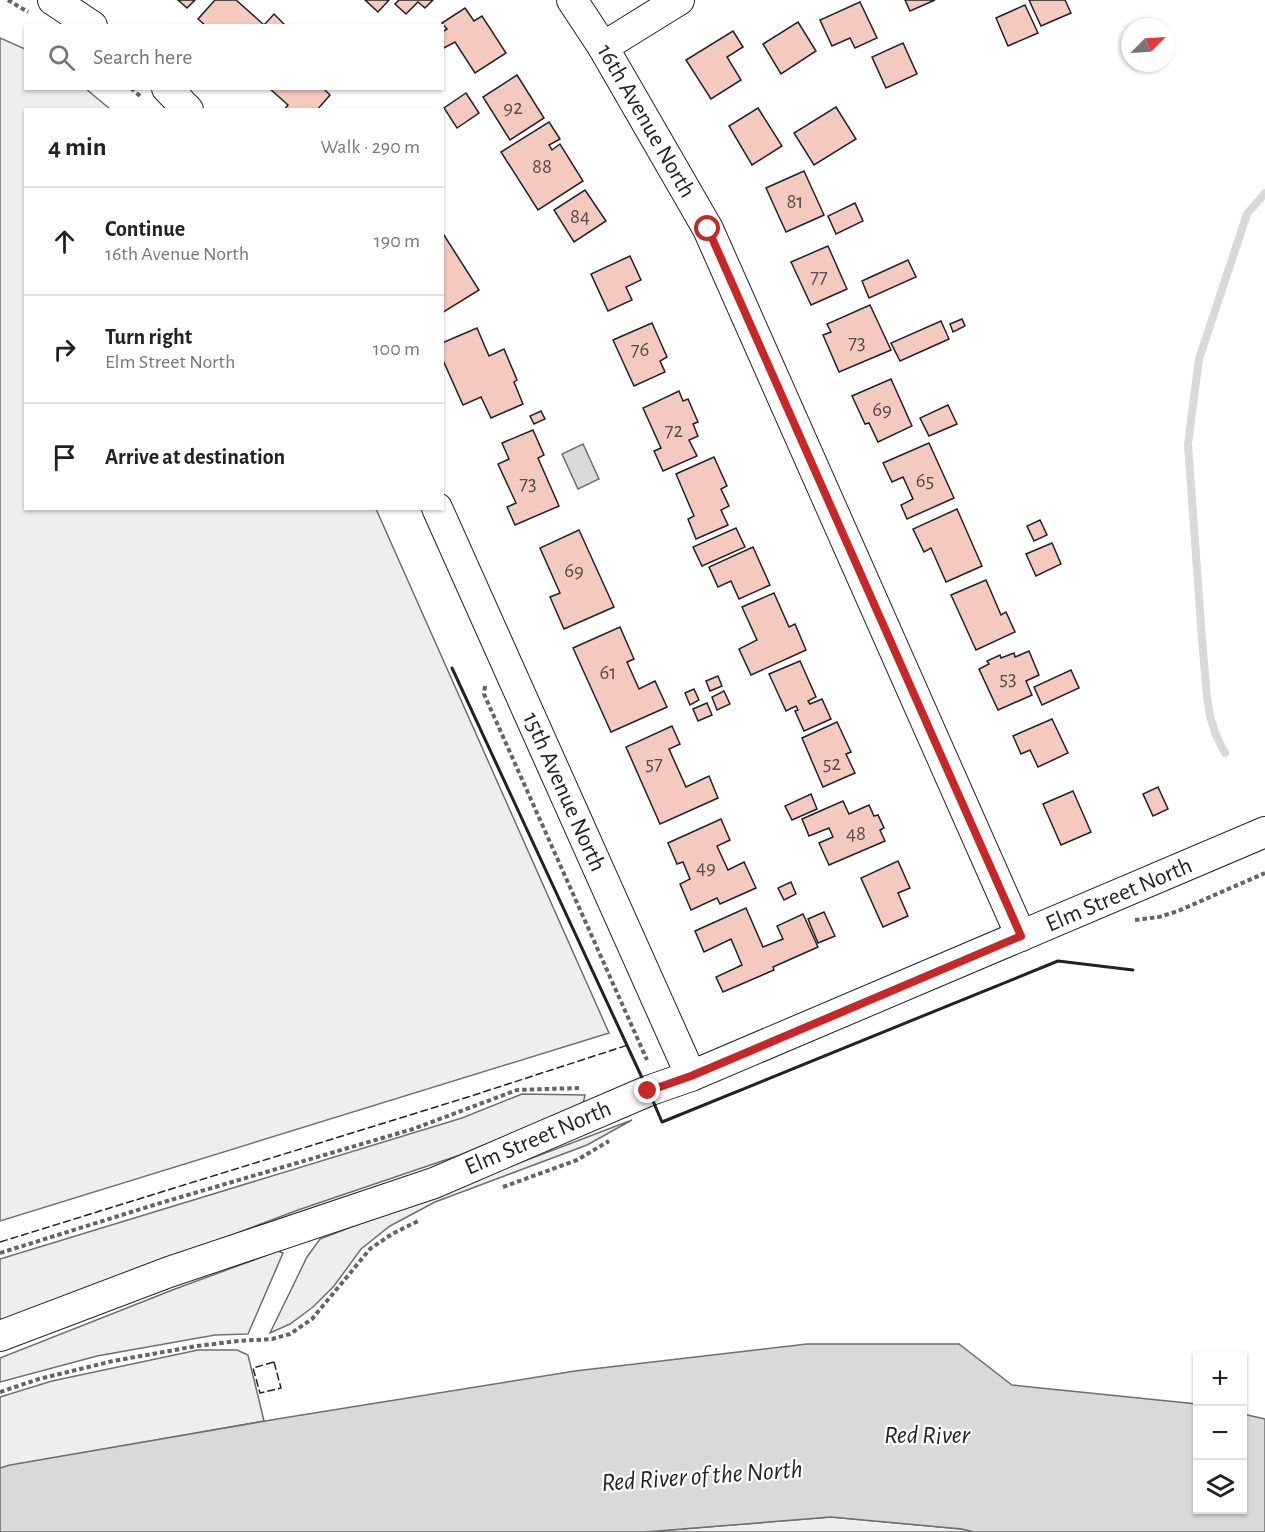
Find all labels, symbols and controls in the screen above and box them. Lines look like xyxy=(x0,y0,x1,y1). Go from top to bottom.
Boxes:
north arrow xyxy=(1121,18,1175,72)
search box xyxy=(24,24,444,90)
street label: 16th Avenue North xyxy=(592,40,700,202)
icon: search xyxy=(45,41,78,74)
text: Search here xyxy=(93,46,192,68)
house number: 92 xyxy=(503,97,523,118)
text: 4 min xyxy=(48,134,107,160)
text: Walk · 290 m xyxy=(320,137,420,157)
house number: 88 xyxy=(532,156,552,177)
house number: 81 xyxy=(786,191,804,212)
house number: 84 xyxy=(570,206,590,227)
route start xyxy=(694,215,720,241)
text: Continue xyxy=(105,218,185,240)
icon: ahead xyxy=(48,225,81,258)
text: 190 m xyxy=(374,231,420,251)
text: 16th Avenue North xyxy=(105,244,249,264)
house number: 77 xyxy=(810,266,828,287)
text: Turn right xyxy=(105,326,192,348)
house number: 73 xyxy=(848,332,866,353)
icon: right xyxy=(48,333,81,366)
text: 100 m xyxy=(373,339,420,359)
house number: 76 xyxy=(631,339,649,360)
text: Elm Street North xyxy=(105,352,235,372)
house number: 69 xyxy=(872,399,892,420)
house number: 72 xyxy=(665,420,683,441)
icon: arrive xyxy=(48,441,81,474)
text: Arrive at destination xyxy=(105,446,285,468)
house number: 65 xyxy=(916,470,934,491)
house number: 73 xyxy=(519,473,537,494)
house number: 69 xyxy=(564,560,584,581)
house number: 61 xyxy=(599,662,617,683)
house number: 53 xyxy=(999,668,1017,689)
street label: 15th Avenue North xyxy=(518,709,610,875)
house number: 57 xyxy=(645,753,663,774)
house number: 52 xyxy=(823,753,841,774)
house number: 48 xyxy=(846,823,866,844)
street label: Elm Street North xyxy=(1042,853,1196,937)
house number: 49 xyxy=(696,857,716,878)
route end xyxy=(634,1077,660,1103)
street label: Elm Street North xyxy=(461,1096,615,1180)
map controls xyxy=(1193,1352,1247,1514)
button: + xyxy=(1193,1352,1247,1406)
button: − xyxy=(1193,1406,1247,1460)
water label: Red River xyxy=(884,1422,971,1448)
water label: Red River of the North xyxy=(600,1456,804,1496)
button: layers xyxy=(1193,1460,1247,1514)

